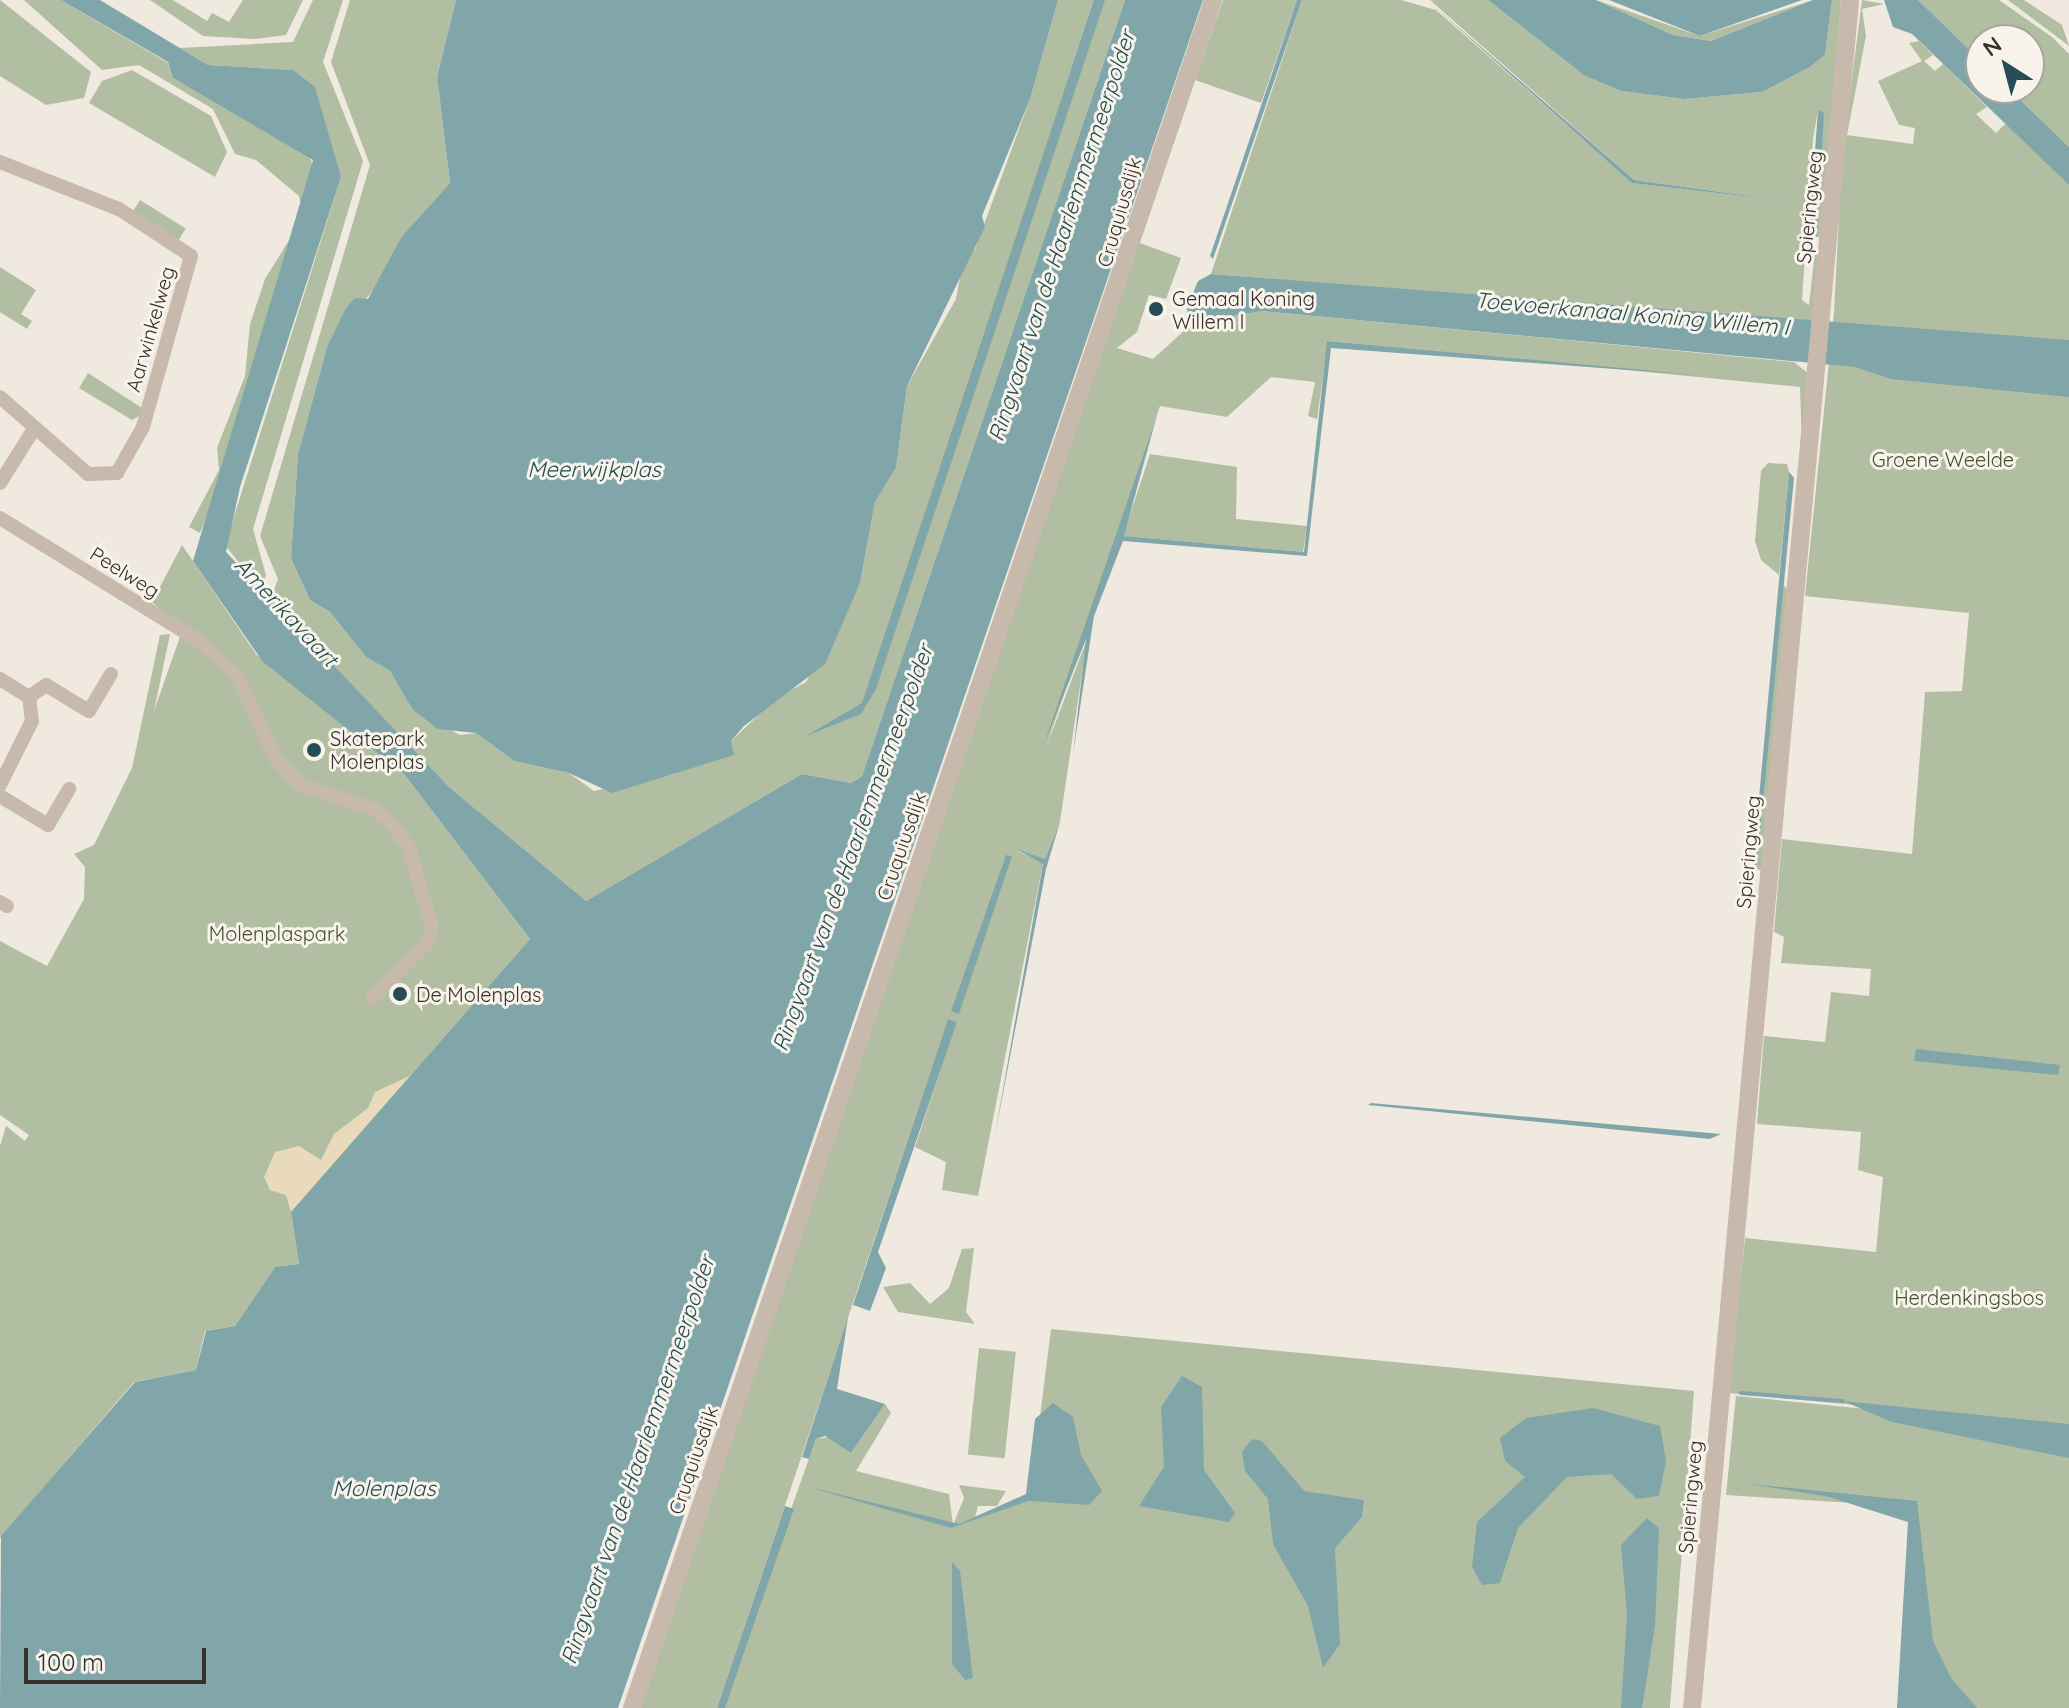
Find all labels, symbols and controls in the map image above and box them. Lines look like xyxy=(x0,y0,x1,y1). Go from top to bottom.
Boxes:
north arrow xyxy=(1965,24,2045,104)
water label: Ringvaart van de Haarlemmermeerpolder xyxy=(983,27,1141,445)
text: N xyxy=(1977,30,2007,62)
street label: Spieringweg xyxy=(1791,149,1827,265)
street label: Cruquiusdijk xyxy=(1092,154,1146,270)
street label: Aarwinkelweg xyxy=(121,263,179,395)
place label: Gemaal Koning Willem I xyxy=(1172,286,1315,333)
water label: Toevoerkanaal Koning Willem I xyxy=(1474,287,1790,341)
marker: Gemaal Koning Willem I xyxy=(1147,300,1165,318)
park label: Groene Weelde xyxy=(1872,447,2014,471)
water label: Meerwijkplas xyxy=(527,457,661,483)
street label: Peelweg xyxy=(86,541,164,603)
water label: Amerikavaart xyxy=(229,552,343,672)
water label: Ringvaart van de Haarlemmermeerpolder xyxy=(767,641,939,1055)
place label: Skatepark Molenplas xyxy=(330,726,425,773)
marker: Skatepark Molenplas xyxy=(305,741,323,759)
street label: Cruquiusdijk xyxy=(871,789,931,903)
street label: Spieringweg xyxy=(1731,794,1765,910)
park label: Molenplaspark xyxy=(209,921,345,945)
place label: De Molenplas xyxy=(416,982,541,1006)
marker: De Molenplas xyxy=(391,985,409,1003)
water label: Ringvaart van de Haarlemmermeerpolder xyxy=(555,1252,721,1668)
park label: Herdenkingsbos xyxy=(1894,1285,2044,1309)
street label: Cruquiusdijk xyxy=(663,1403,723,1517)
street label: Spieringweg xyxy=(1673,1439,1707,1555)
water label: Molenplas xyxy=(332,1476,436,1502)
scale bar xyxy=(28,1632,210,1682)
text: 100 m xyxy=(38,1647,104,1677)

